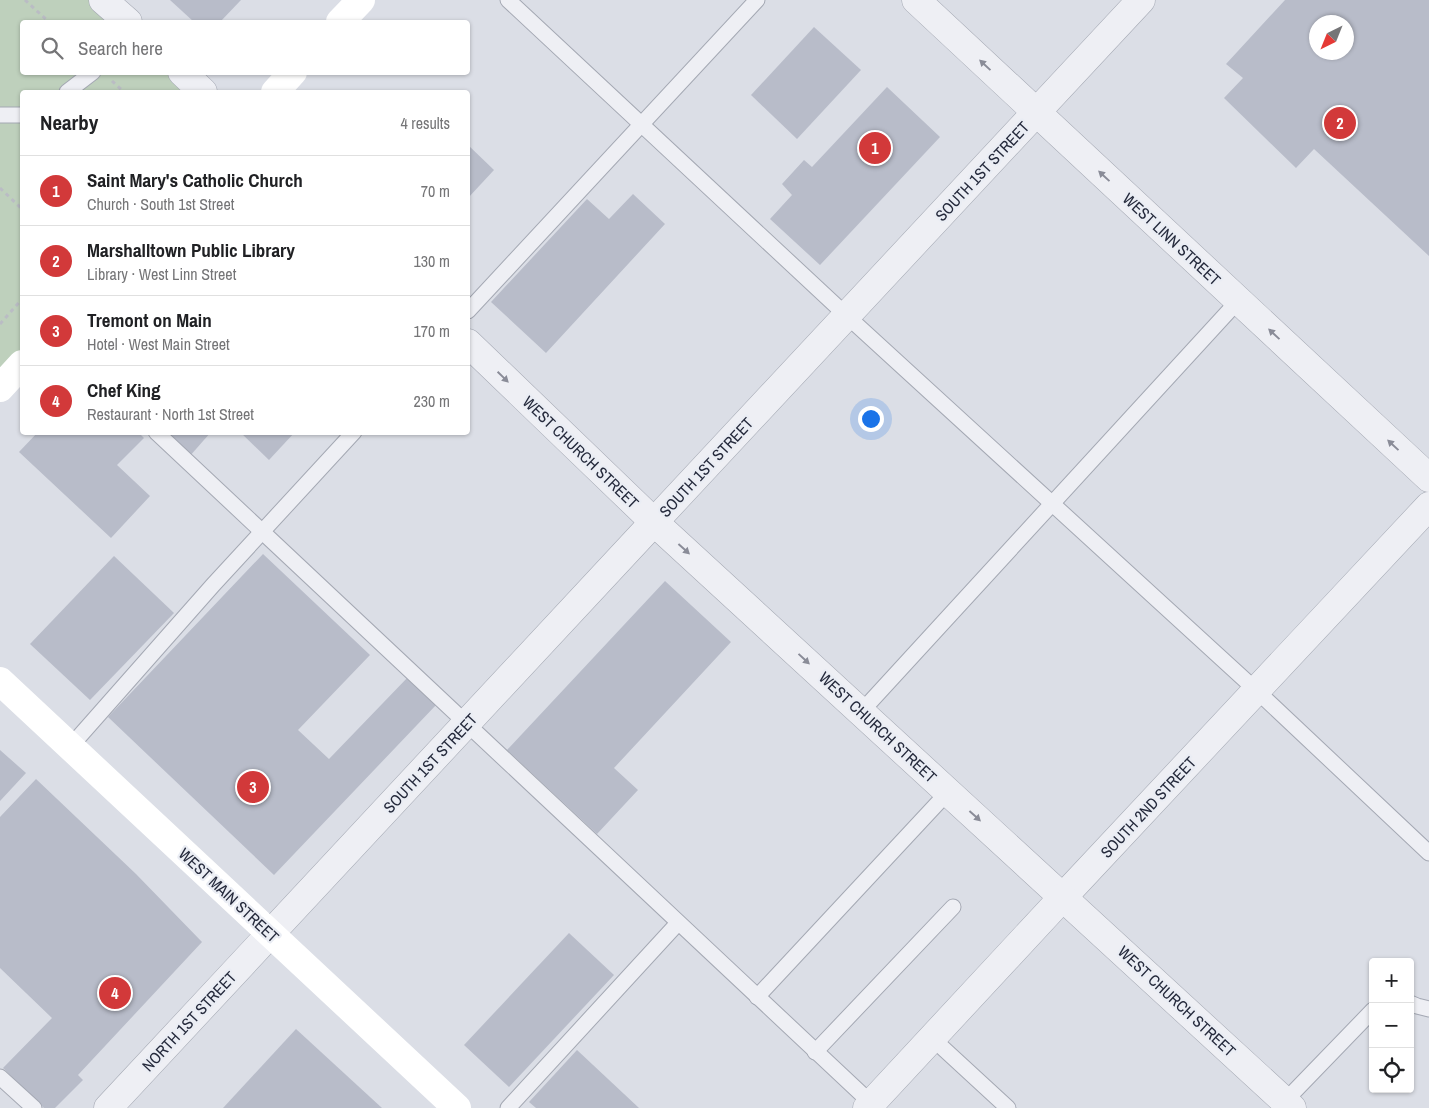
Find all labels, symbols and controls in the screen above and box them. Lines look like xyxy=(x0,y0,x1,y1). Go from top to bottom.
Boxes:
north arrow xyxy=(1309,15,1354,60)
search box xyxy=(20,20,470,75)
icon: search xyxy=(38,34,66,62)
text: Search here xyxy=(78,35,163,61)
one-way arrow xyxy=(980,59,992,71)
pin: 2 xyxy=(1324,104,1356,142)
text: Nearby xyxy=(40,108,98,137)
text: 4 results xyxy=(400,112,450,134)
street label: SOUTH 1ST STREET xyxy=(930,116,1034,226)
pin: 1 xyxy=(859,129,891,167)
text: Saint Mary's Catholic Church xyxy=(87,167,303,193)
one-way arrow xyxy=(1098,170,1110,182)
text: 1 xyxy=(52,180,60,202)
text: 70 m xyxy=(421,180,450,202)
street label: WEST LINN STREET xyxy=(1118,188,1226,290)
text: Church · South 1st Street xyxy=(87,193,234,215)
text: Marshalltown Public Library xyxy=(87,237,295,263)
text: 2 xyxy=(52,250,60,272)
text: 130 m xyxy=(414,250,450,272)
text: Library · West Linn Street xyxy=(87,263,236,285)
text: Tremont on Main xyxy=(87,307,212,333)
text: 3 xyxy=(52,320,60,342)
text: 170 m xyxy=(414,320,450,342)
one-way arrow xyxy=(1269,328,1281,340)
text: Hotel · West Main Street xyxy=(87,333,230,355)
one-way arrow xyxy=(496,371,508,383)
text: Chef King xyxy=(87,377,161,403)
text: 4 xyxy=(52,390,60,412)
text: 230 m xyxy=(414,390,450,412)
street label: WEST CHURCH STREET xyxy=(518,391,644,513)
text: Restaurant · North 1st Street xyxy=(87,403,254,425)
your location xyxy=(858,406,884,432)
street label: SOUTH 1ST STREET xyxy=(654,412,758,522)
one-way arrow xyxy=(1388,439,1400,451)
one-way arrow xyxy=(678,543,690,555)
one-way arrow xyxy=(797,653,809,665)
street label: WEST CHURCH STREET xyxy=(814,667,942,787)
street label: SOUTH 1ST STREET xyxy=(378,708,482,818)
street label: SOUTH 2ND STREET xyxy=(1095,752,1201,862)
pin: 3 xyxy=(237,768,269,806)
one-way arrow xyxy=(969,810,981,822)
street label: WEST MAIN STREET xyxy=(174,843,284,947)
street label: WEST CHURCH STREET xyxy=(1113,941,1241,1061)
map controls xyxy=(1369,958,1414,1093)
button: + xyxy=(1369,958,1414,1003)
street label: NORTH 1ST STREET xyxy=(137,966,241,1076)
pin: 4 xyxy=(99,974,131,1012)
button: − xyxy=(1369,1003,1414,1048)
button: locate xyxy=(1369,1048,1414,1093)

